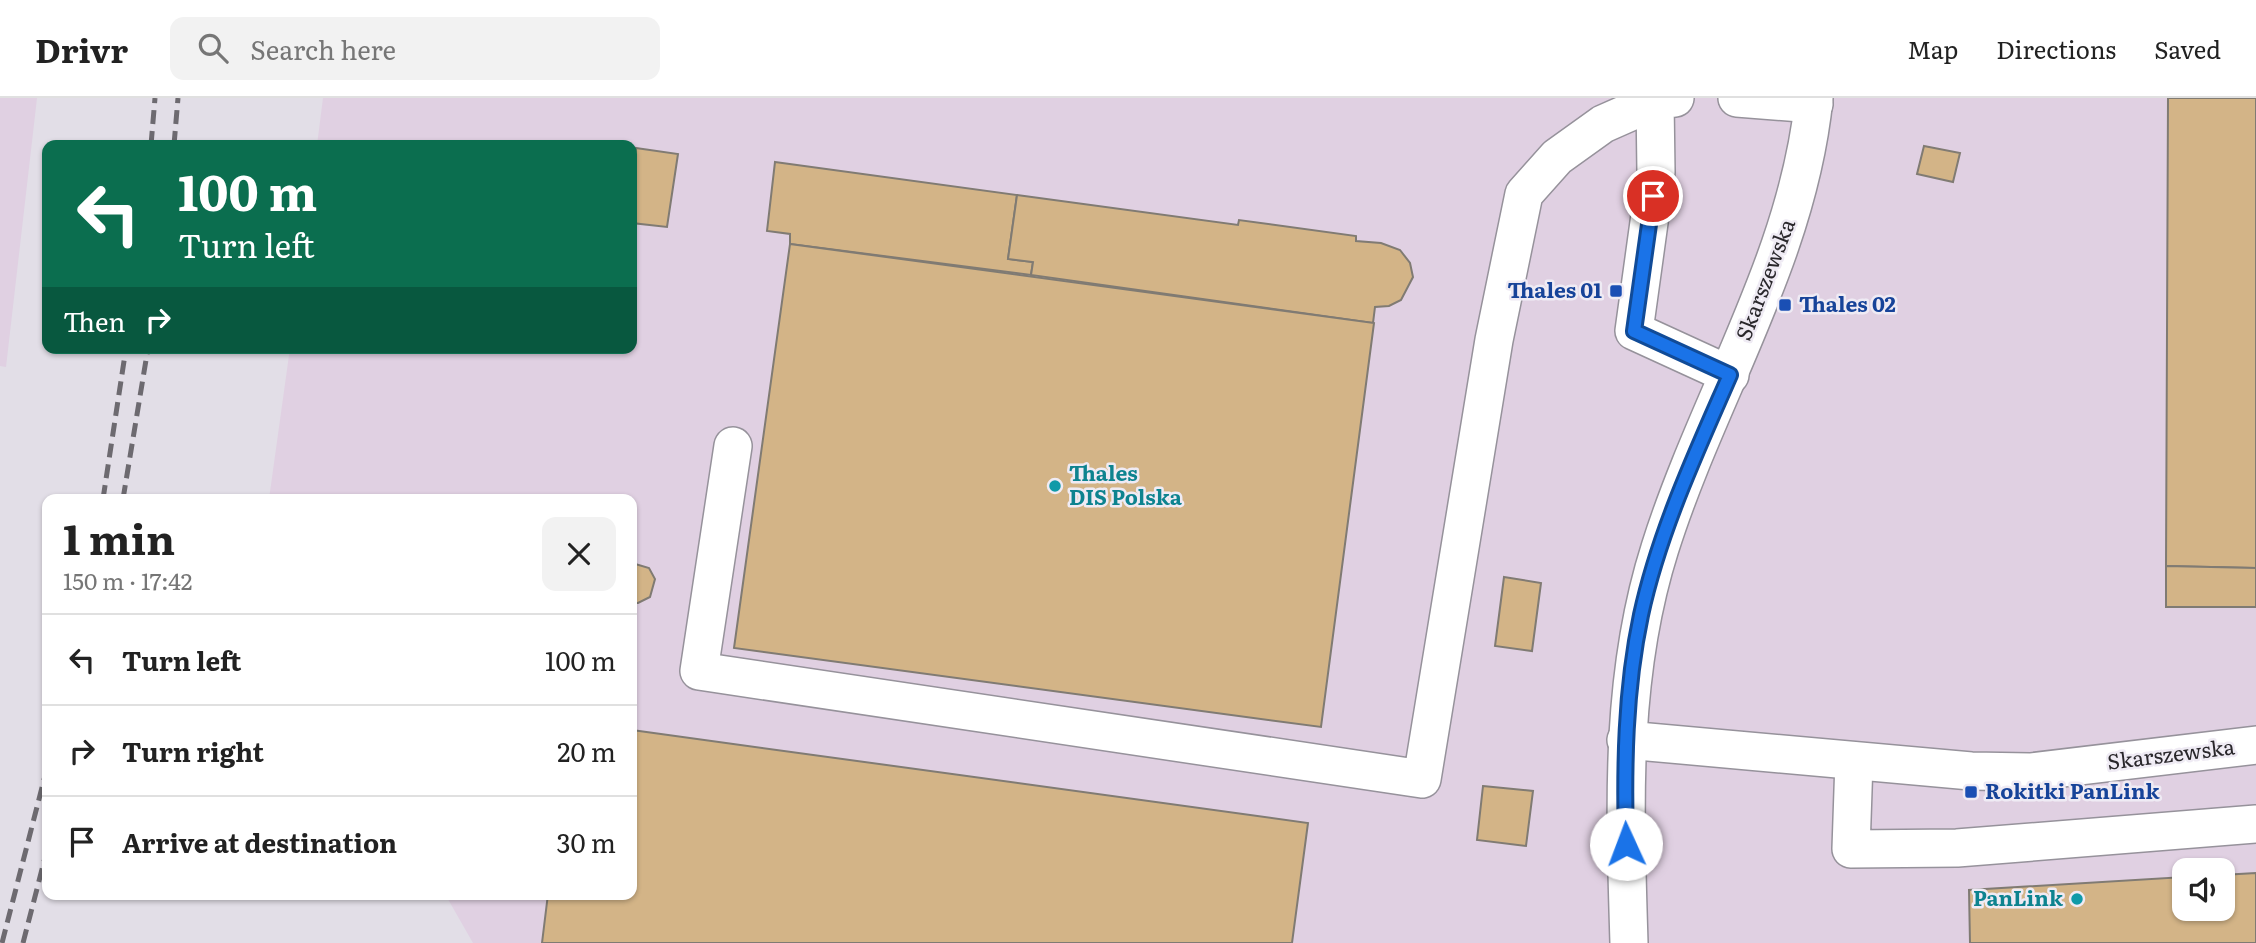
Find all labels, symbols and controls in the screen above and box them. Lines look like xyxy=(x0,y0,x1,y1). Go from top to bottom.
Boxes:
search box xyxy=(170,17,660,80)
text: Drivr xyxy=(35,24,128,73)
icon: search xyxy=(194,29,232,67)
text: Search here xyxy=(250,29,396,68)
text: Map xyxy=(1907,31,1958,66)
text: Directions xyxy=(1996,31,2116,66)
text: Saved xyxy=(2154,31,2221,66)
text: 100 m xyxy=(178,153,317,226)
pin xyxy=(1623,166,1683,226)
icon: left xyxy=(63,168,154,259)
icon: arrive xyxy=(1634,177,1672,215)
street label: Skarszewska xyxy=(1726,213,1801,345)
text: Turn left xyxy=(178,220,315,268)
place label: Thales 01 xyxy=(1507,273,1602,304)
marker: Thales 01 xyxy=(1608,283,1624,299)
place label: Thales 02 xyxy=(1799,287,1896,318)
marker: Thales 02 xyxy=(1777,297,1793,313)
text: Then xyxy=(63,301,125,340)
icon: right xyxy=(139,301,177,339)
place label: Thales DIS Polska xyxy=(1069,456,1183,511)
marker: Thales DIS Polska xyxy=(1047,478,1063,494)
text: 1 min xyxy=(63,506,175,568)
button: close xyxy=(542,517,616,591)
text: 150 m · 17:42 xyxy=(63,563,193,597)
text: Turn left xyxy=(122,640,241,679)
text: 100 m xyxy=(545,640,616,679)
icon: left xyxy=(63,641,101,679)
street label: Skarszewska xyxy=(2105,729,2237,776)
text: Turn right xyxy=(122,731,264,770)
text: 20 m xyxy=(557,731,616,770)
icon: right xyxy=(63,732,101,770)
place label: Rokitki PanLink xyxy=(1985,774,2161,805)
marker: Rokitki PanLink xyxy=(1963,784,1979,800)
position arrow xyxy=(1589,807,1663,881)
text: Arrive at destination xyxy=(122,822,397,861)
text: 30 m xyxy=(556,822,616,861)
icon: arrive xyxy=(63,823,101,861)
map controls xyxy=(2172,858,2235,921)
button: sound xyxy=(2172,858,2235,921)
place label: PanLink xyxy=(1973,881,2064,912)
marker: PanLink xyxy=(2069,891,2085,907)

